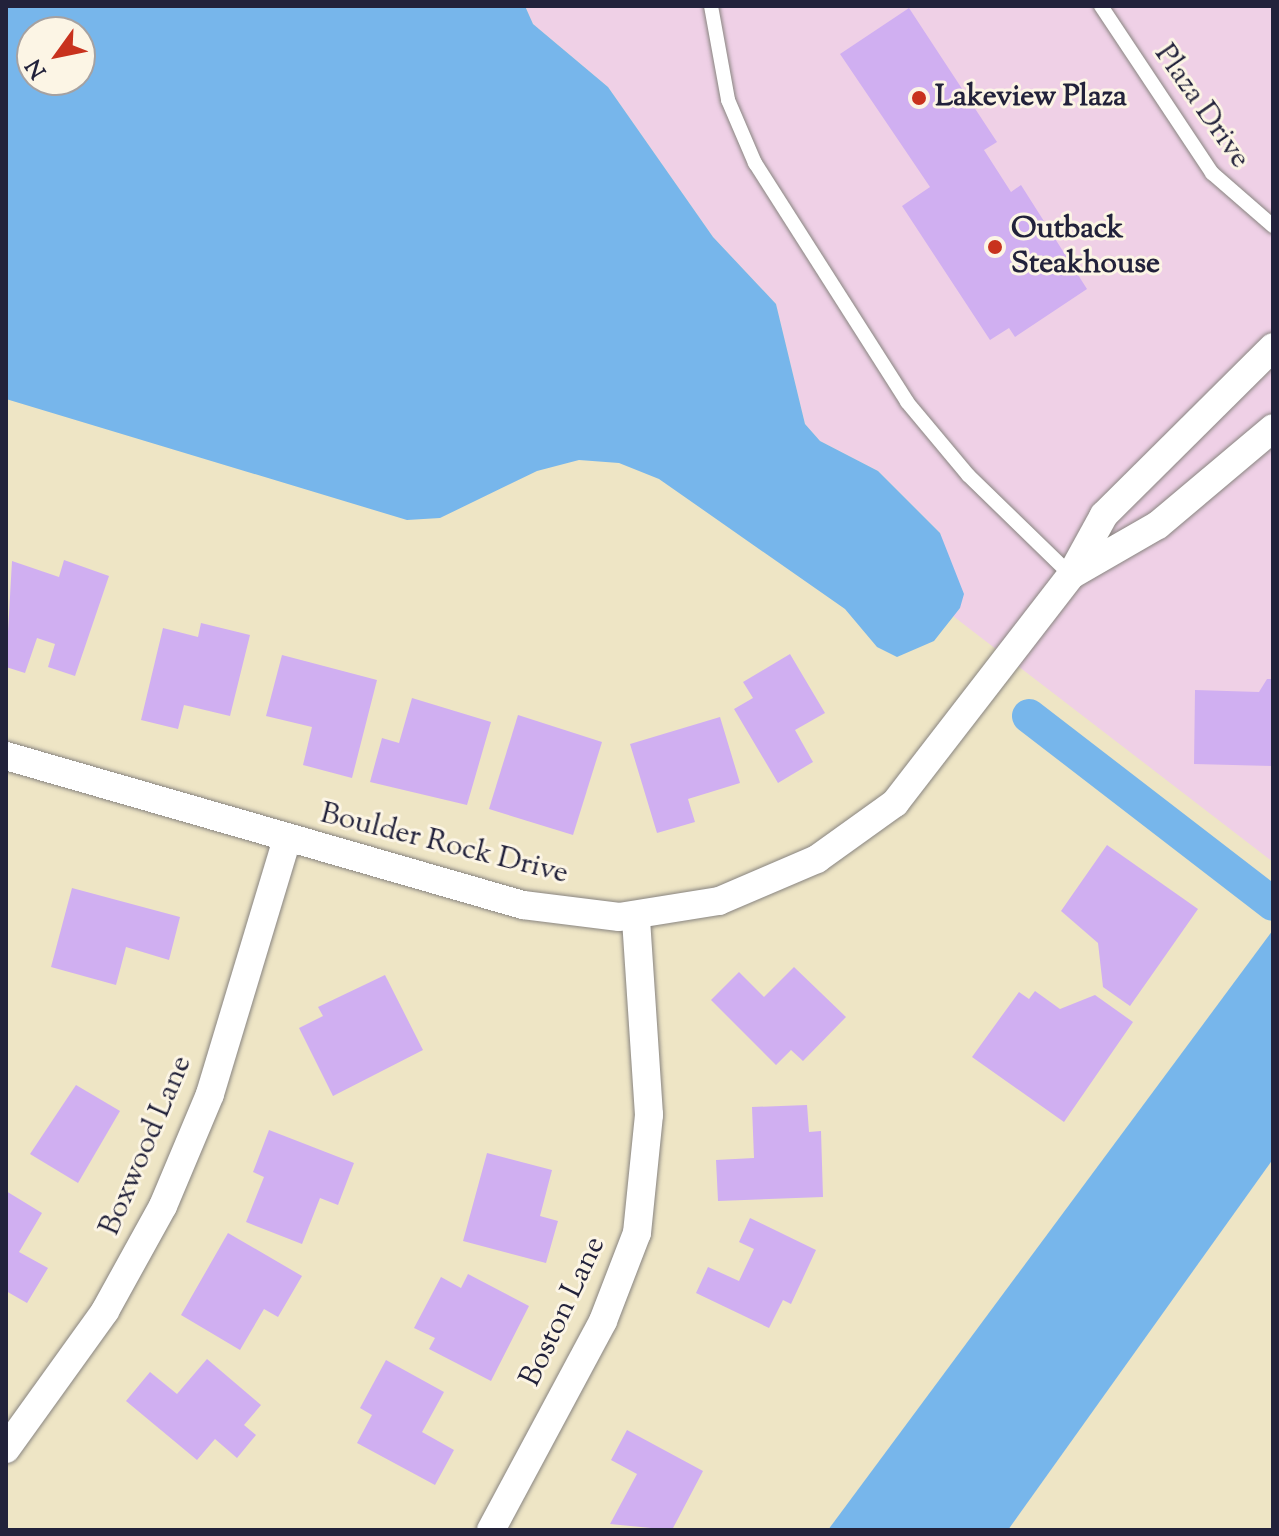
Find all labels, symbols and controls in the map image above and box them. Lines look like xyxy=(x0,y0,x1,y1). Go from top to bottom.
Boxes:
north arrow xyxy=(16,16,96,96)
street label: Plaza Drive xyxy=(1145,38,1257,176)
text: N xyxy=(19,52,56,84)
place label: Lakeview Plaza xyxy=(935,80,1127,116)
marker: Lakeview Plaza xyxy=(910,89,928,107)
place label: Outback Steakhouse xyxy=(1011,212,1160,282)
marker: Outback Steakhouse xyxy=(986,238,1004,256)
street label: Boulder Rock Drive xyxy=(316,797,572,893)
street label: Boxwood Lane xyxy=(93,1051,201,1241)
street label: Boston Lane xyxy=(514,1231,614,1393)

